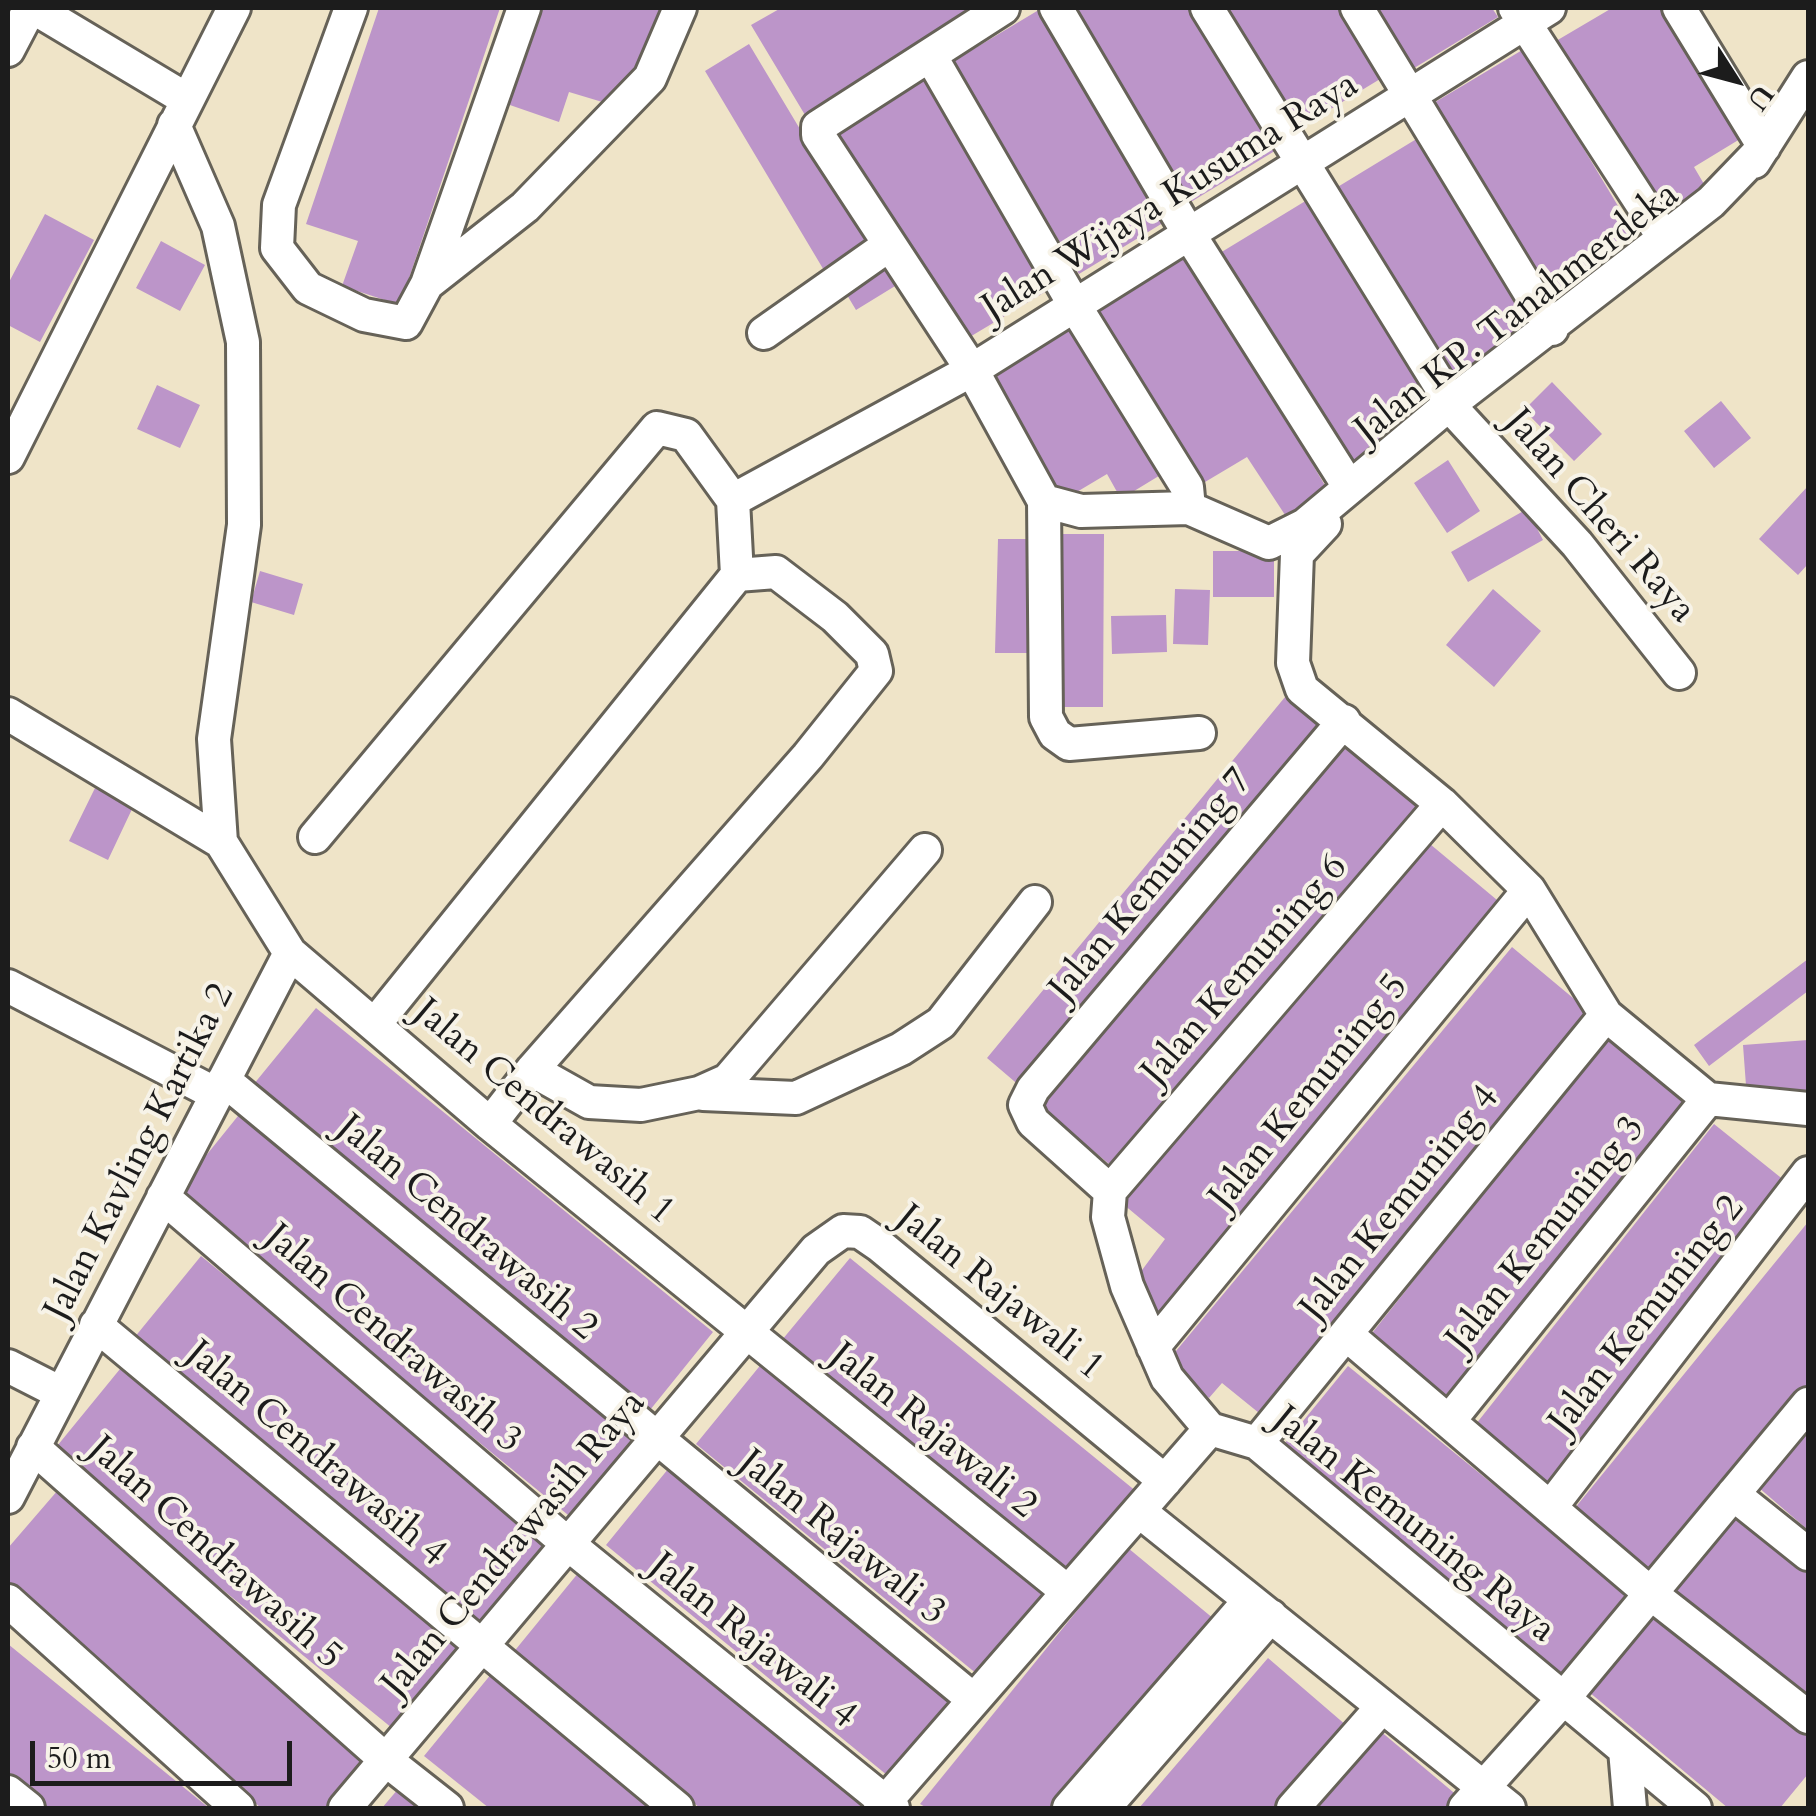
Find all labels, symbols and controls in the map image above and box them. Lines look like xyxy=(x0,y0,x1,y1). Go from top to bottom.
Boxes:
north arrow xyxy=(1686,30,1786,130)
street label: Jalan Wijaya Kusuma Raya xyxy=(975,64,1367,332)
text: U xyxy=(1738,77,1782,118)
street label: Jalan KP. Tanahmerdeka xyxy=(1347,173,1689,455)
street label: Jalan Cheri Raya xyxy=(1494,401,1704,633)
street label: Jalan Kemuning 7 xyxy=(1041,760,1263,1012)
street label: Jalan Kemuning 6 xyxy=(1133,846,1359,1096)
street label: Jalan Kemuning 5 xyxy=(1201,966,1419,1220)
street label: Jalan Kavling Kartika 2 xyxy=(36,977,246,1329)
street label: Jalan Cendrawasih 1 xyxy=(403,991,683,1235)
street label: Jalan Kemuning 4 xyxy=(1292,1077,1510,1331)
street label: Jalan Cendrawasih 2 xyxy=(326,1107,606,1351)
street label: Jalan Kemuning 3 xyxy=(1438,1108,1656,1362)
street label: Jalan Kemuning 2 xyxy=(1541,1187,1755,1445)
street label: Jalan Rajawali 1 xyxy=(886,1196,1112,1392)
street label: Jalan Cendrawasih 3 xyxy=(254,1216,530,1464)
street label: Jalan Cendrawasih 4 xyxy=(175,1333,455,1577)
street label: Jalan Rajawali 2 xyxy=(819,1334,1045,1530)
street label: Jalan Cendrawasih Raya xyxy=(373,1382,657,1708)
street label: Jalan Kemuning Raya xyxy=(1263,1398,1563,1654)
street label: Jalan Cendrawasih 5 xyxy=(77,1428,351,1680)
street label: Jalan Rajawali 3 xyxy=(728,1441,954,1637)
street label: Jalan Rajawali 4 xyxy=(639,1544,865,1740)
scale bar xyxy=(35,1721,298,1783)
text: 50 m xyxy=(47,1738,111,1779)

